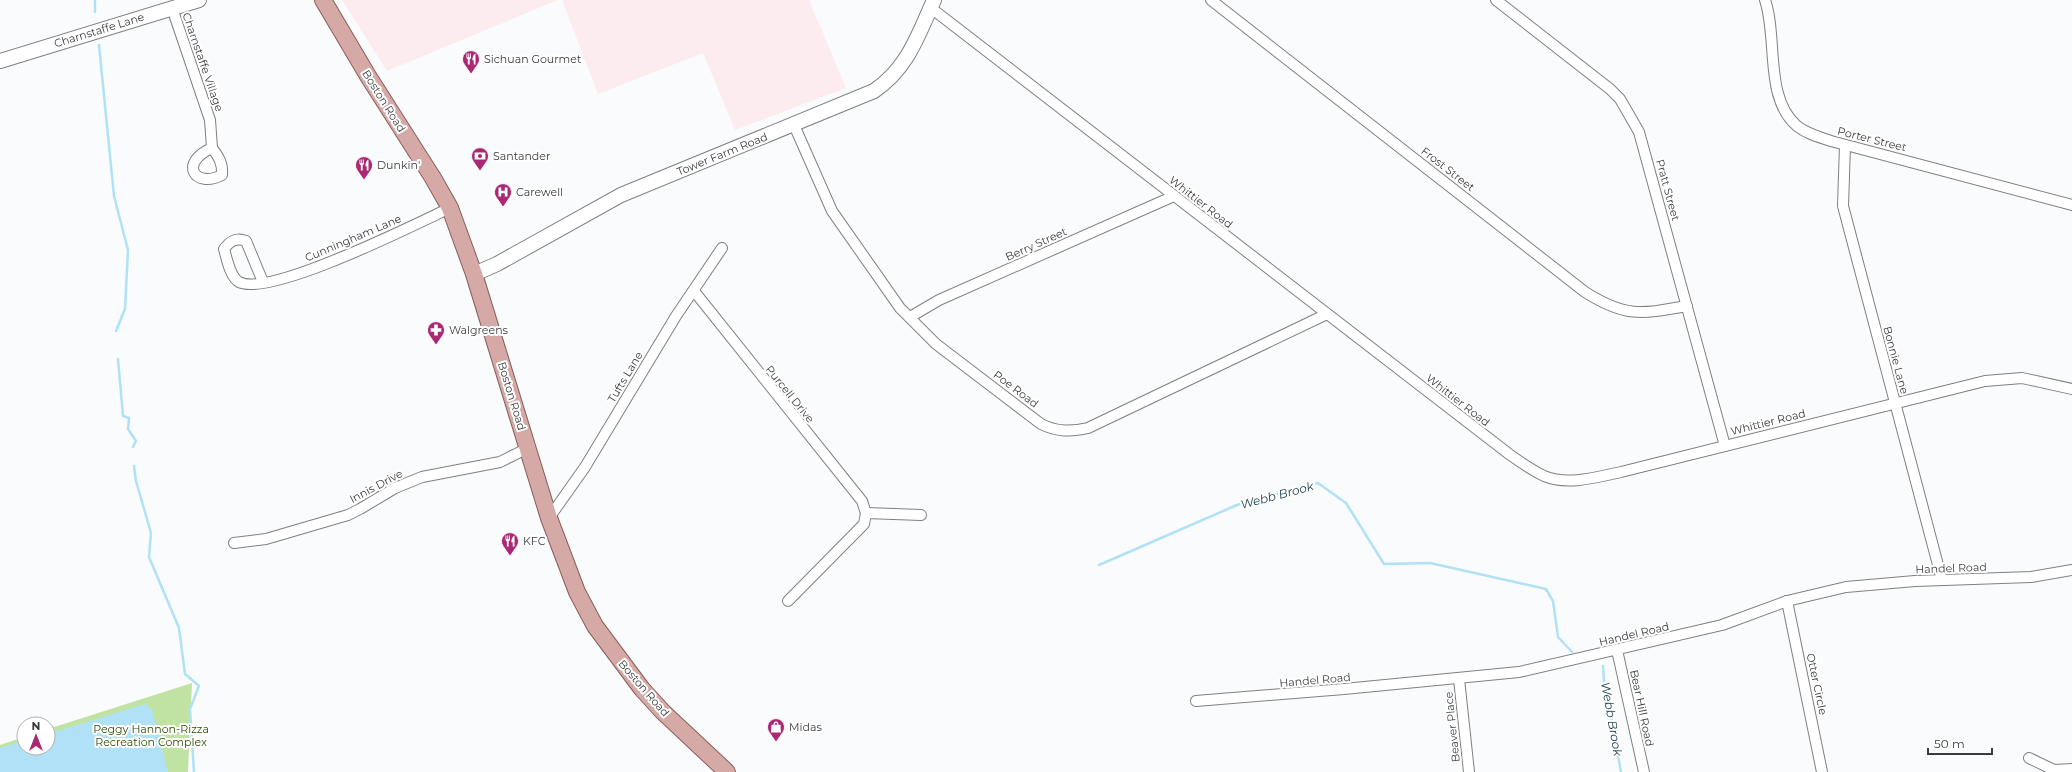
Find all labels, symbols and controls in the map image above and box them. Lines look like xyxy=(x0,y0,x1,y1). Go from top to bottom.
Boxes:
street label: Charnstaffe Lane xyxy=(52,10,146,50)
street label: Charnstaffe Village xyxy=(180,11,227,114)
restaurant icon: Sichuan Gourmet xyxy=(461,49,481,74)
place label: Sichuan Gourmet xyxy=(484,52,582,66)
street label: Boston Road xyxy=(359,67,409,135)
street label: Porter Street xyxy=(1836,124,1908,154)
street label: Tower Farm Road xyxy=(675,129,769,179)
street label: Frost Street xyxy=(1418,144,1478,195)
bank icon: Santander xyxy=(470,146,490,171)
place label: Santander xyxy=(493,149,550,163)
restaurant icon: Dunkin' xyxy=(354,155,374,180)
place label: Dunkin' xyxy=(377,158,420,172)
street label: Pratt Street xyxy=(1653,158,1683,223)
street label: Whittier Road xyxy=(1166,173,1236,231)
hospital icon: Carewell xyxy=(493,182,513,207)
place label: Carewell xyxy=(516,185,563,199)
street label: Cunningham Lane xyxy=(303,211,404,265)
street label: Berry Street xyxy=(1003,224,1069,264)
pharmacy icon: Walgreens xyxy=(426,320,446,345)
place label: Walgreens xyxy=(449,323,509,337)
street label: Bonnie Lane xyxy=(1880,325,1912,396)
street label: Tufts Lane xyxy=(604,349,646,405)
street label: Boston Road xyxy=(495,360,529,432)
street label: Purcell Drive xyxy=(763,362,818,426)
street label: Poe Road xyxy=(991,367,1041,411)
street label: Whittier Road xyxy=(1423,371,1493,429)
street label: Whittier Road xyxy=(1729,406,1807,438)
street label: Innis Drive xyxy=(347,466,405,506)
water label: Webb Brook xyxy=(1239,478,1316,512)
restaurant icon: KFC xyxy=(500,531,520,556)
place label: KFC xyxy=(523,534,546,548)
street label: Handel Road xyxy=(1915,560,1987,576)
street label: Handel Road xyxy=(1598,619,1670,649)
street label: Otter Circle xyxy=(1804,652,1830,716)
street label: Boston Road xyxy=(615,657,673,719)
street label: Bear Hill Road xyxy=(1627,668,1657,748)
street label: Handel Road xyxy=(1279,670,1351,690)
water label: Webb Brook xyxy=(1598,681,1626,758)
street label: Beaver Place xyxy=(1441,691,1463,763)
north arrow xyxy=(16,716,56,756)
shop icon: Midas xyxy=(766,717,786,742)
text: N xyxy=(32,719,40,733)
place label: Midas xyxy=(789,720,822,734)
park label: Peggy Hannon-Rizza Recreation Complex xyxy=(93,722,209,749)
scale bar xyxy=(1928,730,1992,756)
text: 50 m xyxy=(1934,736,1965,751)

